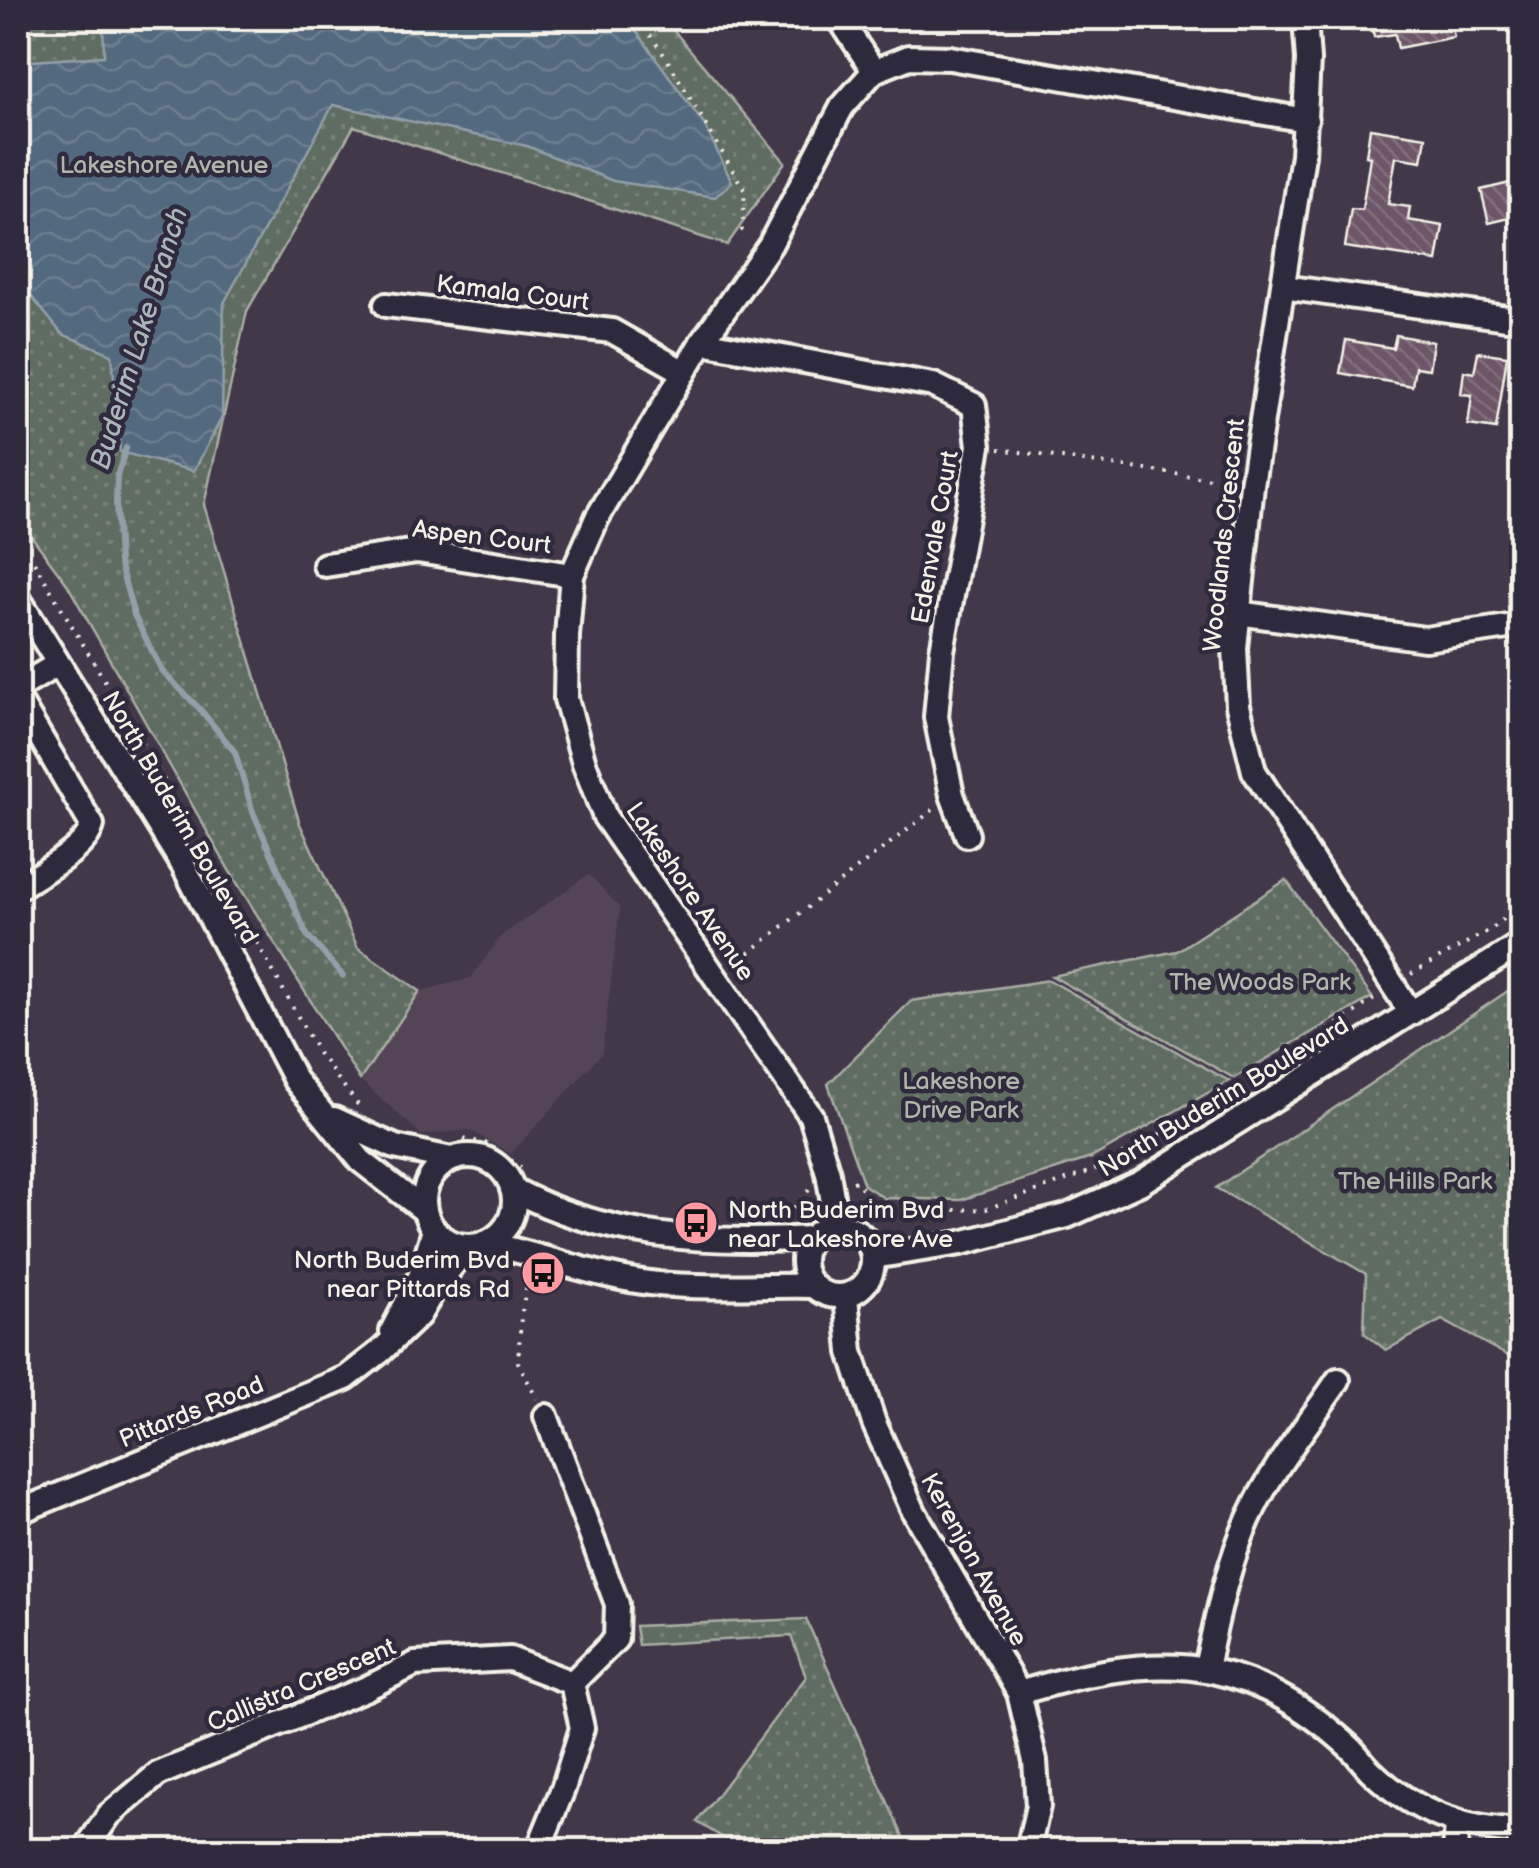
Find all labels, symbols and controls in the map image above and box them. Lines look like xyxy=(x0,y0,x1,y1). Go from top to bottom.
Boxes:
park label: Lakeshore Avenue xyxy=(60,150,269,181)
water label: Buderim Lake Branch xyxy=(84,203,195,473)
street label: Kamala Court xyxy=(435,269,591,318)
street label: Woodlands Crescent xyxy=(1197,417,1252,653)
street label: Edenvale Court xyxy=(905,448,966,626)
street label: Aspen Court xyxy=(411,514,553,561)
street label: North Buderim Boulevard xyxy=(95,686,265,950)
street label: Lakeshore Avenue xyxy=(619,797,761,987)
park label: The Woods Park xyxy=(1169,967,1352,998)
street label: North Buderim Boulevard xyxy=(1093,1010,1355,1184)
park label: Lakeshore Drive Park xyxy=(902,1066,1020,1126)
park label: The Hills Park xyxy=(1338,1166,1493,1197)
place label: North Buderim Bvd near Lakeshore Ave xyxy=(728,1195,953,1255)
bus stop icon: North Buderim Bvd near Lakeshore Ave xyxy=(673,1200,719,1246)
place label: North Buderim Bvd near Pittards Rd xyxy=(294,1245,510,1305)
bus stop icon: North Buderim Bvd near Pittards Rd xyxy=(520,1250,566,1296)
street label: Pittards Road xyxy=(115,1369,268,1455)
street label: Kerenjon Avenue xyxy=(913,1468,1034,1652)
street label: Callistra Crescent xyxy=(203,1632,401,1739)

